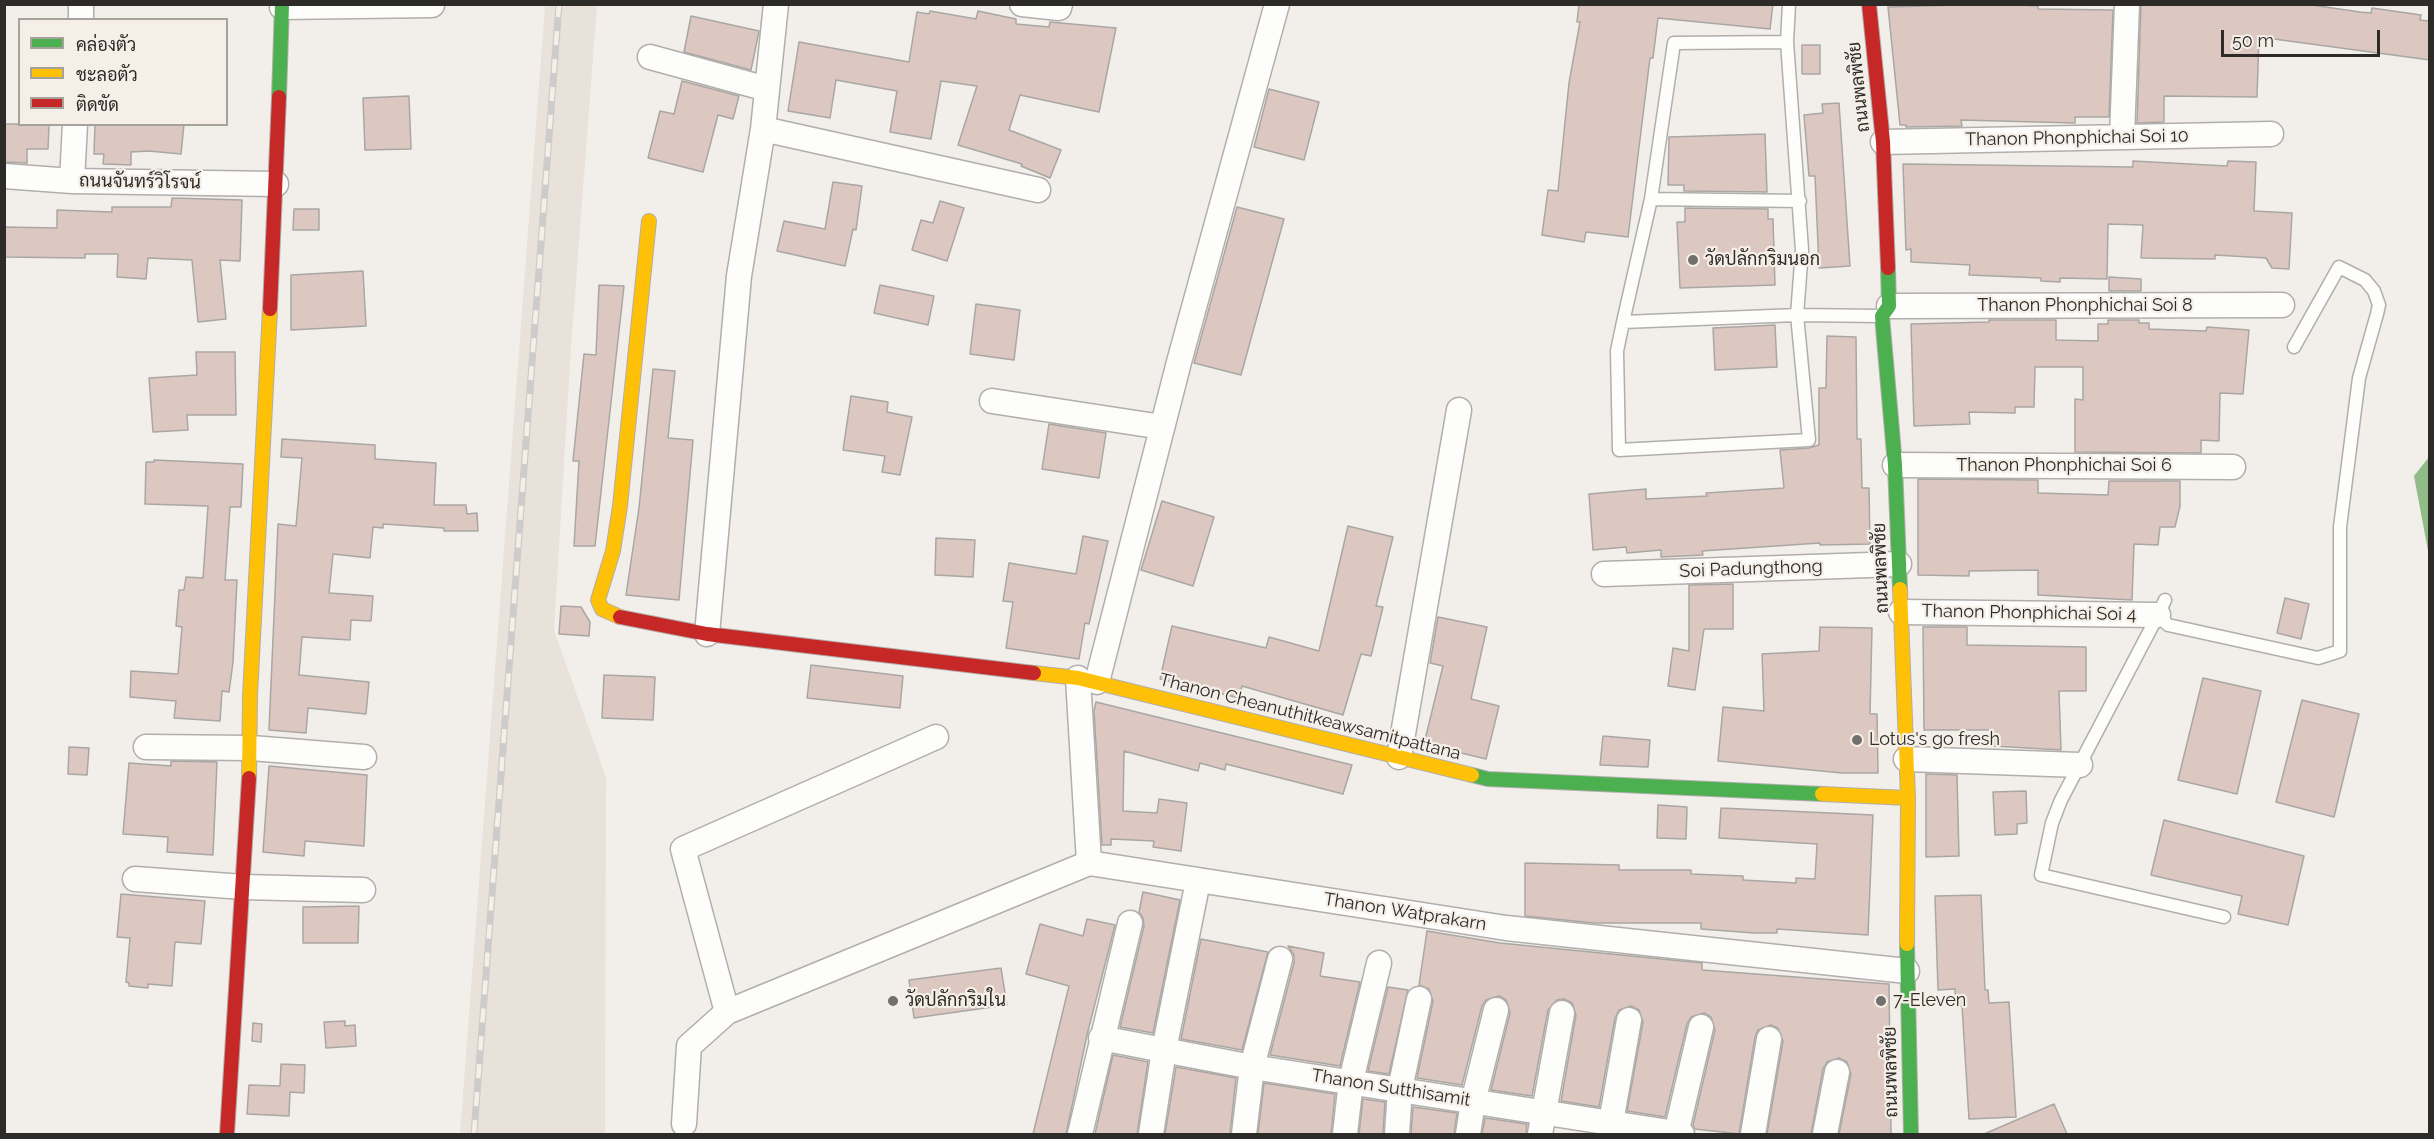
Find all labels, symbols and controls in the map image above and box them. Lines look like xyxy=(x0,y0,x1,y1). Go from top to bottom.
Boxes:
legend xyxy=(18,18,228,126)
scale bar xyxy=(2224,18,2383,56)
text: 50 m xyxy=(2232,30,2274,51)
text: คล่องตัว xyxy=(76,34,136,55)
street label: ถนนพลพิชัย xyxy=(1844,41,1874,133)
text: ชะลอตัว xyxy=(76,64,138,85)
text: ติดขัด xyxy=(76,94,119,115)
street label: Thanon Phonphichai Soi 10 xyxy=(1965,125,2189,151)
street label: ถนนจันทร์วิโรจน์ xyxy=(79,170,201,194)
place label: วัดปลักกริมนอก xyxy=(1705,249,1820,271)
marker: วัดปลักกริมนอก xyxy=(1686,253,1700,267)
street label: Thanon Phonphichai Soi 8 xyxy=(1977,295,2193,317)
street label: Thanon Phonphichai Soi 6 xyxy=(1956,455,2172,477)
street label: ถนนพลพิชัย xyxy=(1869,522,1893,614)
street label: Soi Padungthong xyxy=(1679,556,1823,582)
street label: Thanon Phonphichai Soi 4 xyxy=(1921,600,2137,626)
street label: Thanon Cheanuthitkeawsamitpattana xyxy=(1157,669,1463,765)
place label: Lotus's go fresh xyxy=(1869,729,2000,751)
marker: Lotus's go fresh xyxy=(1850,733,1864,747)
street label: Thanon Watprakarn xyxy=(1322,888,1488,936)
place label: วัดปลักกริมใน xyxy=(905,990,1006,1012)
place label: 7-Eleven xyxy=(1893,990,1966,1012)
marker: วัดปลักกริมใน xyxy=(886,994,900,1008)
marker: 7-Eleven xyxy=(1874,994,1888,1008)
street label: ถนนพลพิชัย xyxy=(1879,1026,1903,1118)
street label: Thanon Sutthisamit xyxy=(1310,1065,1472,1111)

